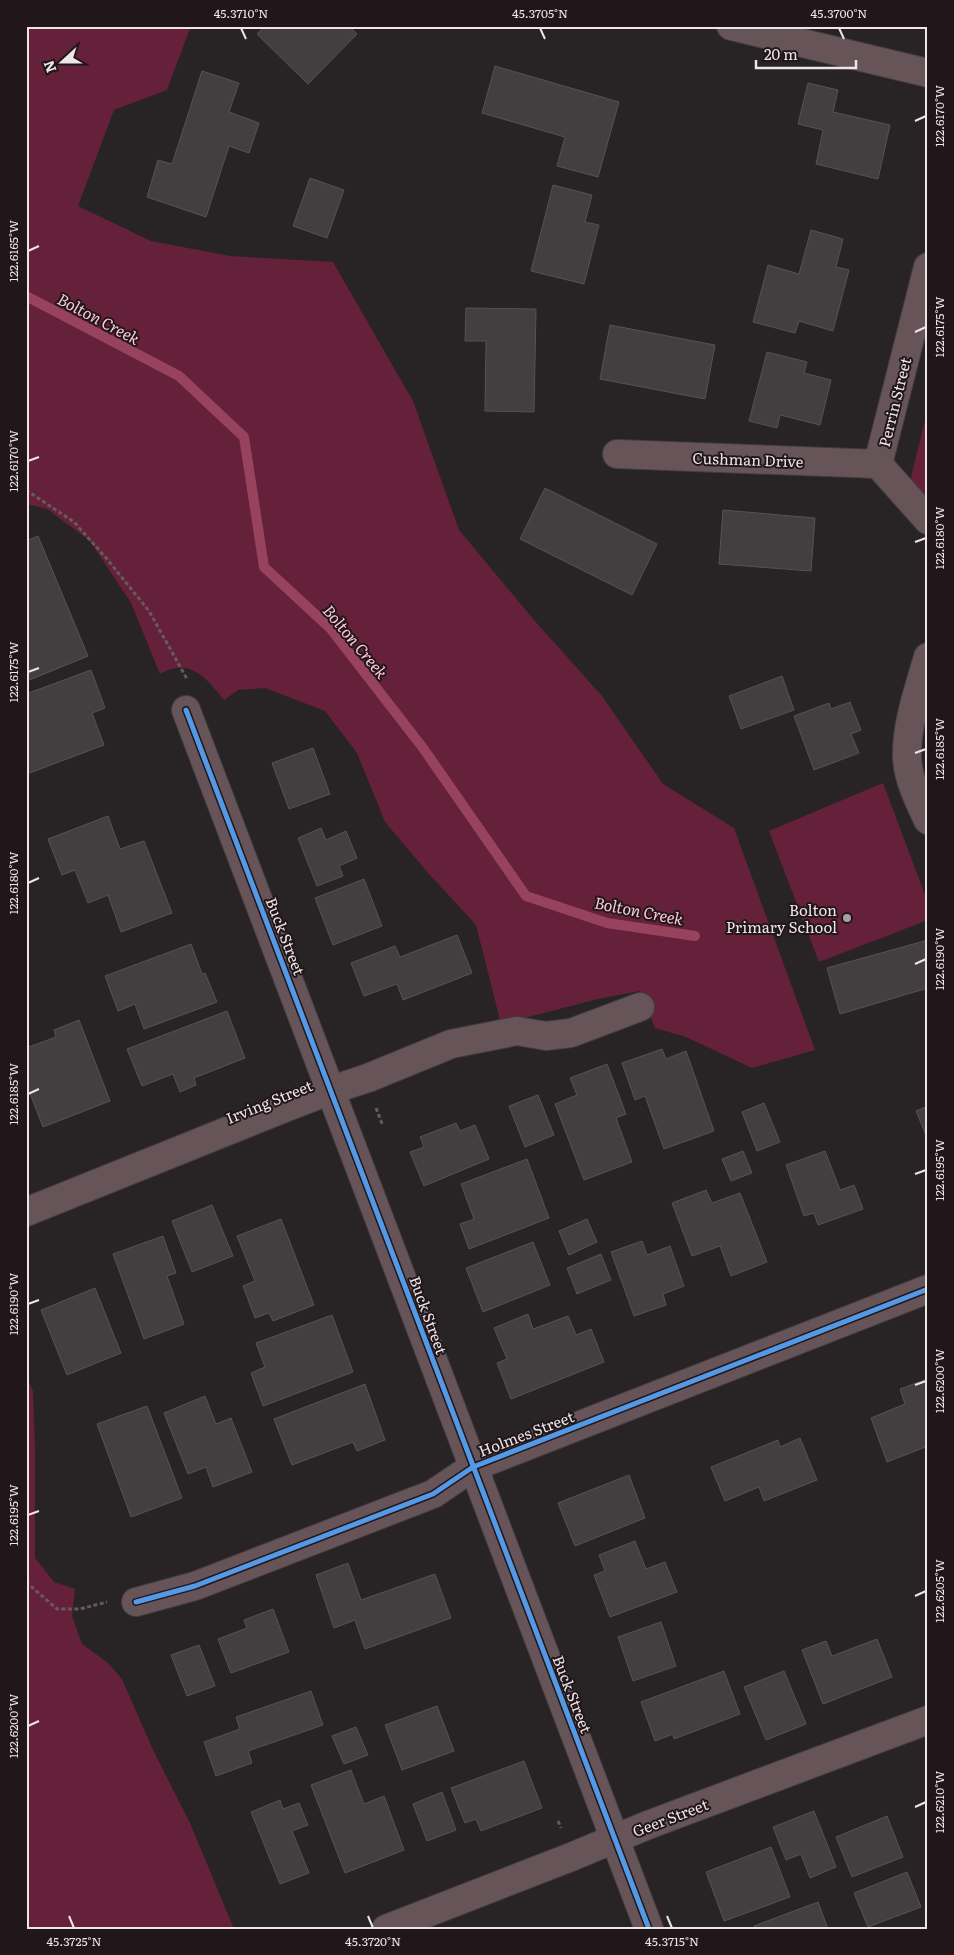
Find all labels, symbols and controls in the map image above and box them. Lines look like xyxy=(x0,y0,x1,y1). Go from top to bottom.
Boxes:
text: 45.3710°N xyxy=(214,4,268,22)
text: 45.3705°N xyxy=(512,4,568,22)
text: 45.3700°N xyxy=(811,4,867,22)
north arrow xyxy=(38,38,88,88)
scale bar xyxy=(756,38,856,70)
text: 20 m xyxy=(764,42,798,65)
text: N xyxy=(37,58,60,76)
text: 122.6170°W xyxy=(930,85,948,147)
text: 122.6165°W xyxy=(4,220,22,282)
water label: Bolton Creek xyxy=(54,286,145,350)
text: 122.6175°W xyxy=(930,297,948,357)
street label: Perrin Street xyxy=(872,355,916,449)
text: 122.6170°W xyxy=(4,430,22,492)
street label: Cushman Drive xyxy=(692,446,804,472)
text: 122.6180°W xyxy=(930,507,948,569)
water label: Bolton Creek xyxy=(318,599,394,683)
text: 122.6175°W xyxy=(4,642,22,702)
text: 122.6185°W xyxy=(930,718,948,780)
text: 122.6180°W xyxy=(4,852,22,914)
water label: Bolton Creek xyxy=(592,890,686,930)
street label: Buck Street xyxy=(261,894,311,978)
place label: Bolton Primary School xyxy=(726,898,837,938)
marker: Bolton Primary School xyxy=(841,912,853,924)
text: 122.6190°W xyxy=(930,928,948,990)
text: 122.6185°W xyxy=(4,1063,22,1125)
street label: Irving Street xyxy=(222,1073,316,1129)
text: 122.6195°W xyxy=(930,1139,948,1201)
text: 122.6190°W xyxy=(4,1273,22,1335)
street label: Buck Street xyxy=(404,1273,454,1357)
text: 122.6200°W xyxy=(930,1349,948,1413)
street label: Holmes Street xyxy=(475,1404,577,1462)
text: 122.6195°W xyxy=(4,1484,22,1546)
text: 122.6205°W xyxy=(930,1559,948,1623)
street label: Buck Street xyxy=(548,1652,598,1736)
text: 122.6200°W xyxy=(4,1694,22,1758)
text: 122.6210°W xyxy=(930,1771,948,1833)
street label: Geer Street xyxy=(629,1792,711,1842)
text: 45.3725°N xyxy=(46,1932,102,1950)
text: 45.3720°N xyxy=(345,1932,401,1950)
text: 45.3715°N xyxy=(645,1932,699,1950)

